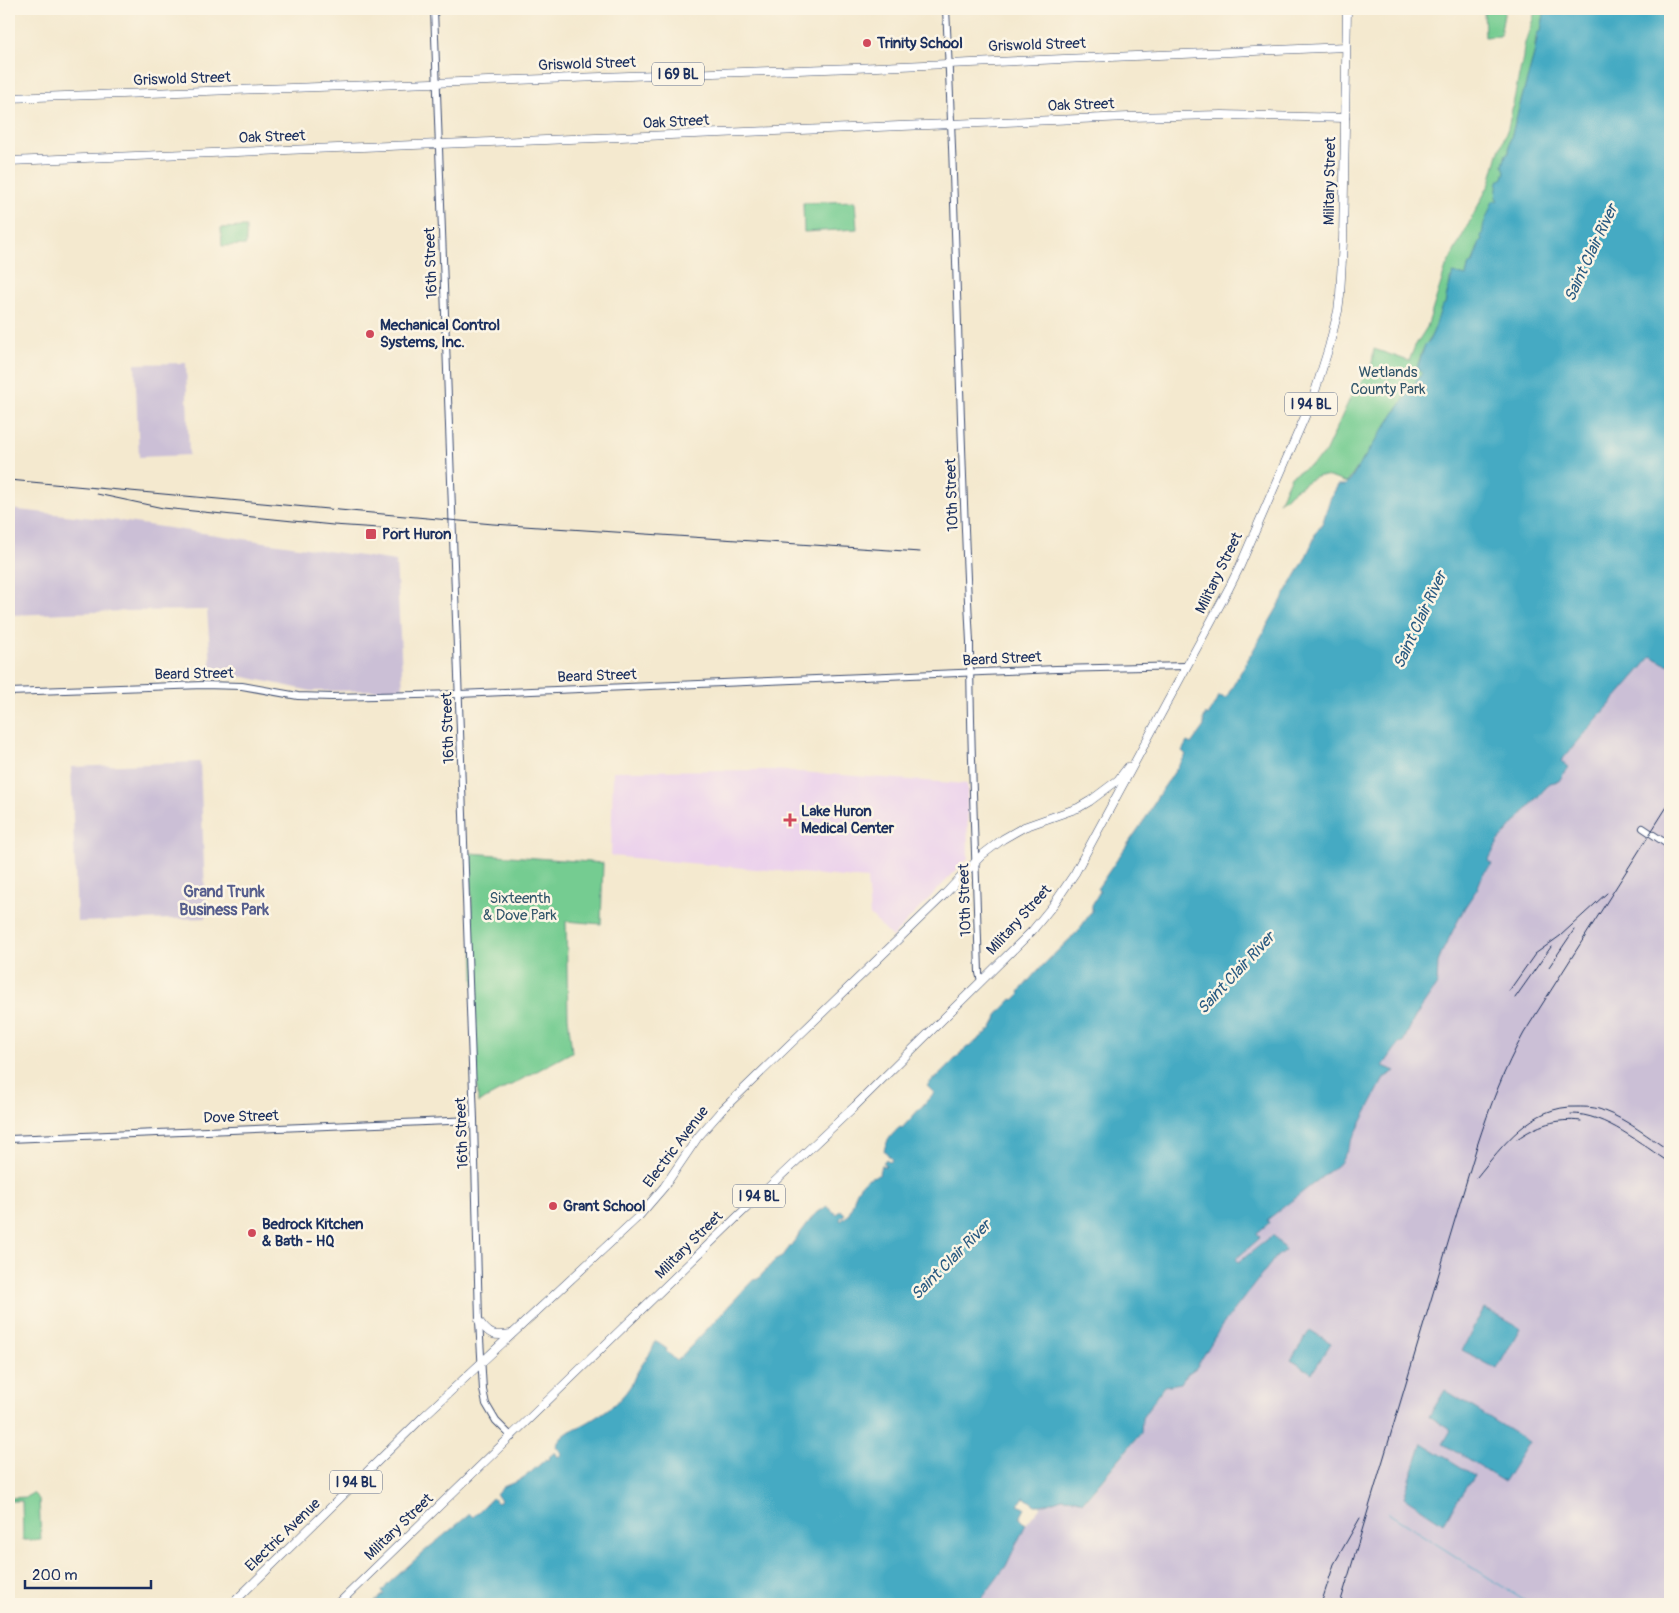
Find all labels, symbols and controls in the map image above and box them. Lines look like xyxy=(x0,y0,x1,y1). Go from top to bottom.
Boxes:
place label: Trinity School xyxy=(876,34,963,53)
street label: Griswold Street xyxy=(988,34,1087,56)
marker: Trinity School xyxy=(861,37,873,49)
street label: Griswold Street xyxy=(538,53,637,75)
road number: I 69 BL xyxy=(652,62,704,86)
street label: Griswold Street xyxy=(133,68,232,90)
street label: Oak Street xyxy=(1047,94,1116,116)
street label: Oak Street xyxy=(642,111,711,133)
street label: Oak Street xyxy=(238,126,307,148)
street label: Military Street xyxy=(1320,136,1340,225)
water label: Saint Clair River xyxy=(1560,199,1623,305)
street label: 16th Street xyxy=(420,226,442,299)
place label: Mechanical Control Systems, Inc. xyxy=(380,316,500,352)
marker: Mechanical Control Systems, Inc. xyxy=(364,328,376,340)
park label: Wetlands County Park xyxy=(1350,363,1426,399)
road number: I 94 BL xyxy=(1285,392,1337,416)
street label: 10th Street xyxy=(941,457,963,532)
place label: Port Huron xyxy=(382,525,452,544)
marker: Port Huron xyxy=(364,527,378,541)
street label: Military Street xyxy=(1191,528,1247,617)
water label: Saint Clair River xyxy=(1389,566,1452,672)
street label: Beard Street xyxy=(962,647,1043,671)
street label: Beard Street xyxy=(154,664,235,684)
street label: Beard Street xyxy=(557,665,638,687)
street label: 16th Street xyxy=(437,691,459,764)
place label: Lake Huron Medical Center xyxy=(801,802,895,838)
marker: Lake Huron Medical Center xyxy=(783,813,797,827)
street label: 10th Street xyxy=(954,862,976,937)
street label: Military Street xyxy=(982,880,1056,959)
district label: Grand Trunk Business Park xyxy=(179,882,269,920)
park label: Sixteenth & Dove Park xyxy=(483,889,558,925)
water label: Saint Clair River xyxy=(1193,926,1281,1018)
street label: 16th Street xyxy=(451,1096,473,1169)
street label: Electric Avenue xyxy=(639,1102,713,1192)
street label: Dove Street xyxy=(203,1106,280,1128)
road number: I 94 BL xyxy=(733,1184,785,1208)
place label: Grant School xyxy=(563,1197,646,1216)
marker: Grant School xyxy=(547,1200,559,1212)
street label: Military Street xyxy=(651,1206,728,1283)
water label: Saint Clair River xyxy=(907,1214,997,1304)
place label: Bedrock Kitchen & Bath - HQ xyxy=(262,1215,364,1251)
marker: Bedrock Kitchen & Bath - HQ xyxy=(246,1227,258,1239)
road number: I 94 BL xyxy=(330,1470,382,1494)
street label: Military Street xyxy=(361,1489,438,1565)
street label: Electric Avenue xyxy=(241,1494,325,1576)
scale bar xyxy=(25,1558,151,1590)
text: 200 m xyxy=(32,1566,77,1585)

